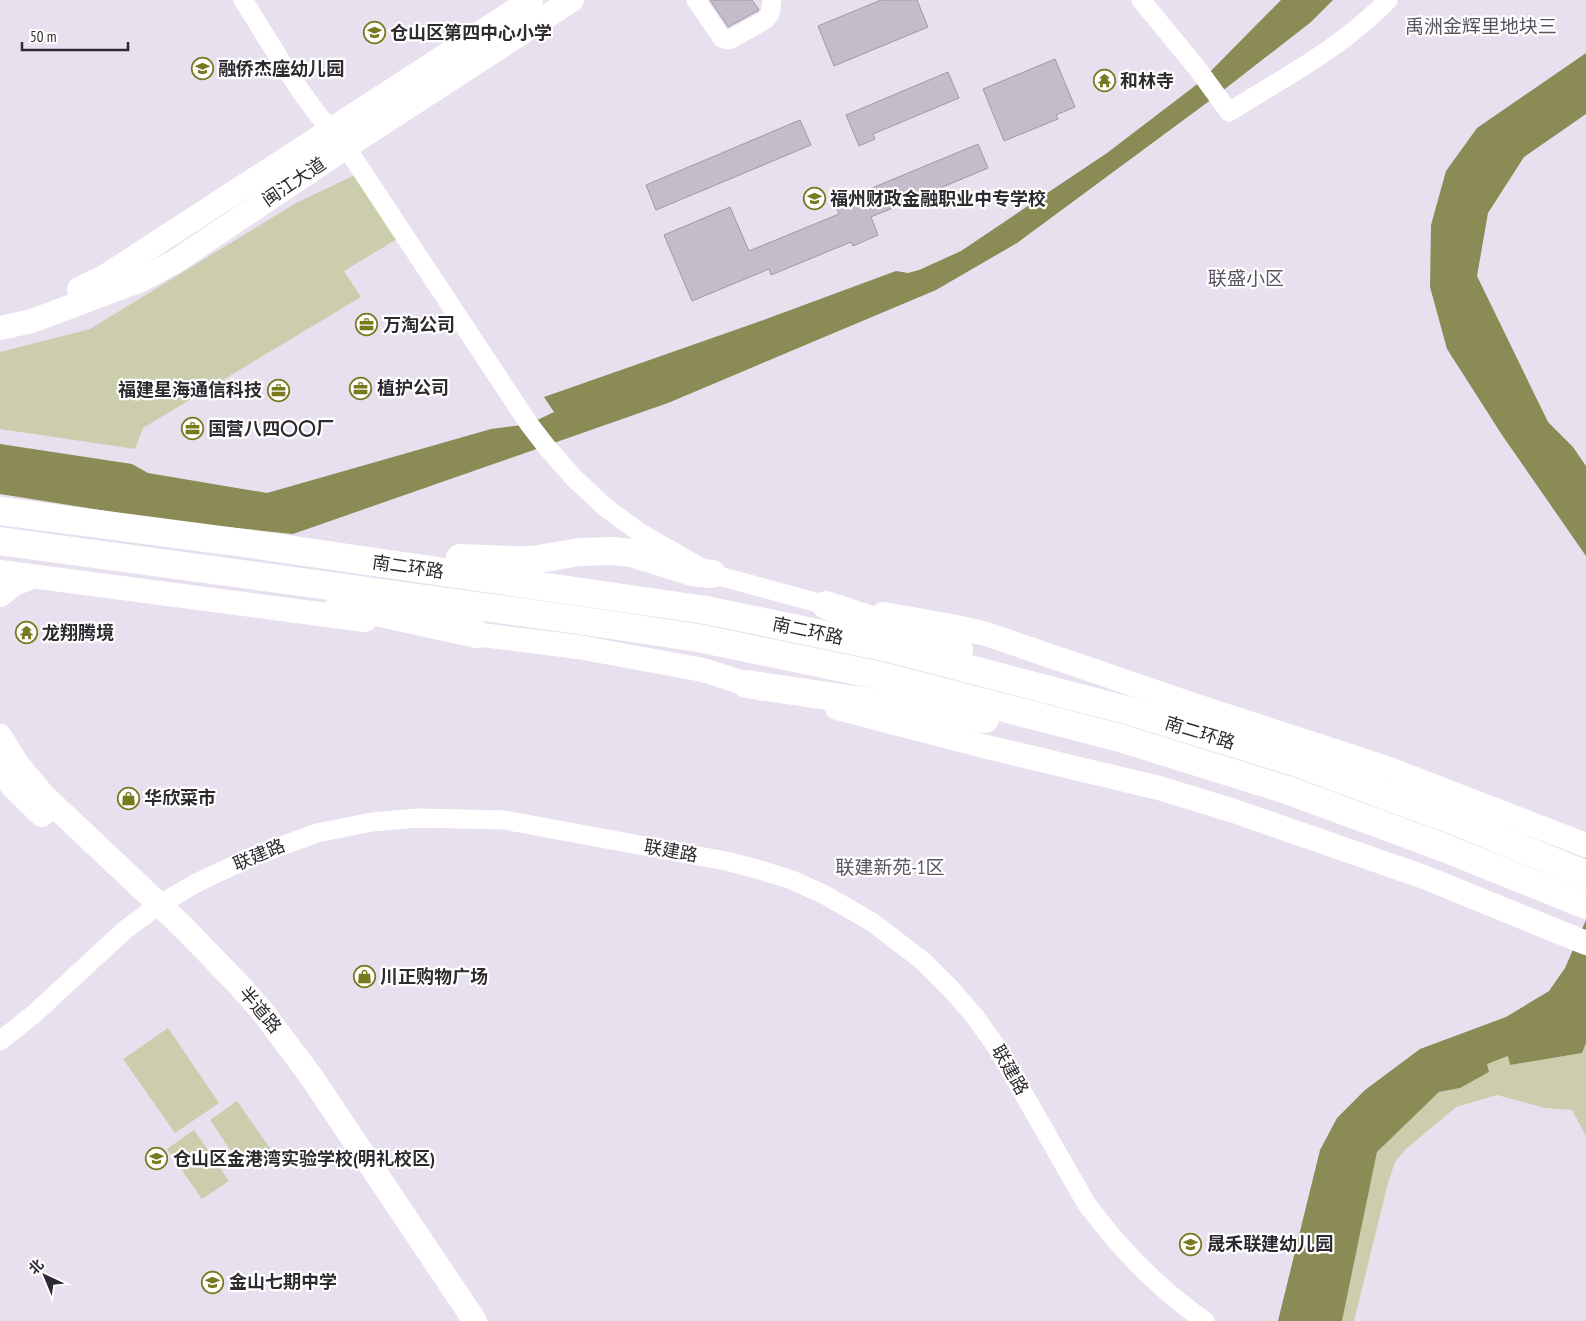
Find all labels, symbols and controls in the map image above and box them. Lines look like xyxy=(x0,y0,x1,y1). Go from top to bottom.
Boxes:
district label: 禹洲金辉里地块三 xyxy=(1405,14,1557,38)
scale bar xyxy=(22,20,129,52)
school or university icon: 仓山区第四中心小学 xyxy=(362,21,386,45)
place label: 仓山区第四中心小学 xyxy=(390,21,552,44)
text: 50 m xyxy=(30,27,56,46)
school or university icon: 融侨杰座幼儿园 xyxy=(190,57,214,81)
place label: 融侨杰座幼儿园 xyxy=(218,57,344,80)
temple icon: 和林寺 xyxy=(1092,69,1116,93)
place label: 和林寺 xyxy=(1120,69,1174,92)
street label: 闽江大道 xyxy=(257,152,330,211)
school or university icon: 福州财政金融职业中专学校 xyxy=(802,187,826,211)
place label: 福州财政金融职业中专学校 xyxy=(830,187,1046,210)
district label: 联盛小区 xyxy=(1208,266,1284,290)
office icon: 万淘公司 xyxy=(355,313,379,337)
place label: 万淘公司 xyxy=(383,313,455,336)
office icon: 植护公司 xyxy=(349,376,373,400)
place label: 植护公司 xyxy=(377,376,449,399)
place label: 福建星海通信科技 xyxy=(118,378,262,401)
office icon: 福建星海通信科技 xyxy=(266,378,290,402)
office icon: 国营八四〇〇厂 xyxy=(180,417,204,441)
place label: 国营八四〇〇厂 xyxy=(208,417,334,440)
street label: 南二环路 xyxy=(371,550,445,583)
street label: 南二环路 xyxy=(770,612,846,649)
temple icon: 龙翔腾境 xyxy=(14,621,38,645)
place label: 龙翔腾境 xyxy=(42,621,114,644)
street label: 南二环路 xyxy=(1162,711,1238,754)
shop icon: 华欣菜市 xyxy=(116,786,140,810)
place label: 华欣菜市 xyxy=(144,786,216,809)
street label: 联建路 xyxy=(229,833,288,876)
street label: 联建路 xyxy=(643,834,700,867)
district label: 联建新苑-1区 xyxy=(835,855,945,879)
shop icon: 川正购物广场 xyxy=(352,965,376,989)
place label: 川正购物广场 xyxy=(380,965,488,988)
street label: 半道路 xyxy=(234,982,287,1038)
street label: 联建路 xyxy=(987,1041,1034,1099)
school or university icon: 仓山区金港湾实验学校(明礼校区) xyxy=(145,1147,169,1171)
place label: 仓山区金港湾实验学校(明礼校区) xyxy=(173,1147,435,1170)
school or university icon: 晟禾联建幼儿园 xyxy=(1179,1232,1203,1256)
place label: 晟禾联建幼儿园 xyxy=(1207,1232,1333,1255)
north arrow xyxy=(20,1251,70,1301)
text: 北 xyxy=(25,1255,47,1278)
school or university icon: 金山七期中学 xyxy=(201,1270,225,1294)
place label: 金山七期中学 xyxy=(229,1270,337,1293)

